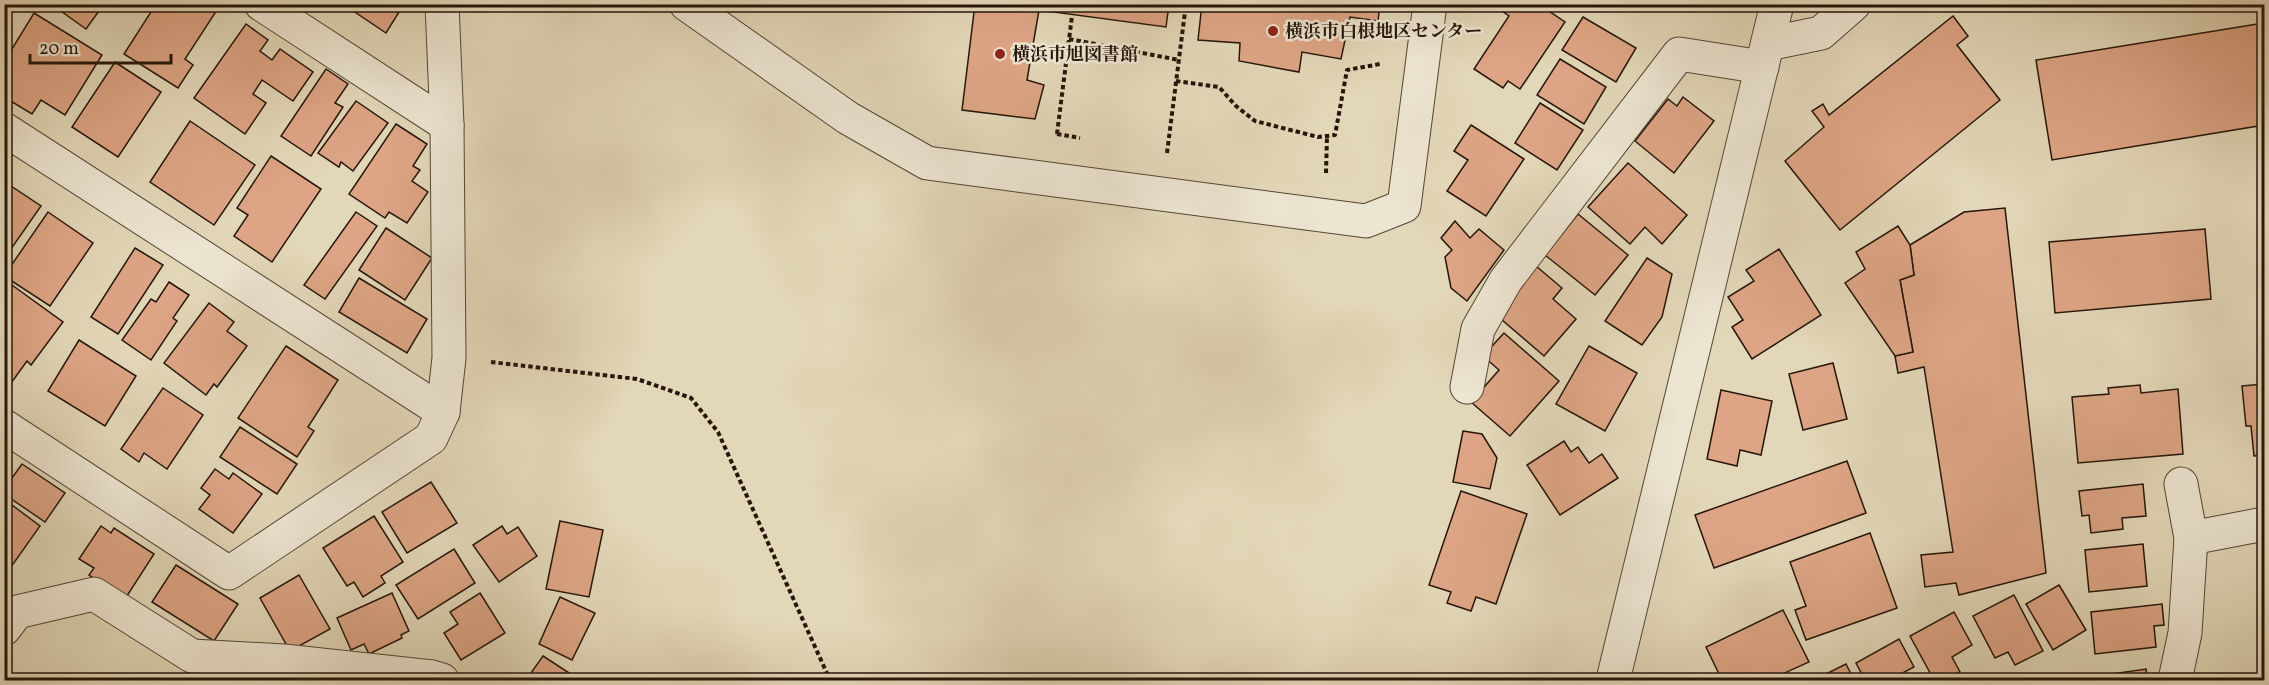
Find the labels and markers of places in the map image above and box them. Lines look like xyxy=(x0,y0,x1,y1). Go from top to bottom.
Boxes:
place label: 横浜市白根地区センター xyxy=(1285,20,1482,45)
marker: 横浜市白根地区センター xyxy=(1266,24,1280,38)
place label: 横浜市旭図書館 xyxy=(1012,43,1138,68)
marker: 横浜市旭図書館 xyxy=(993,47,1007,61)

